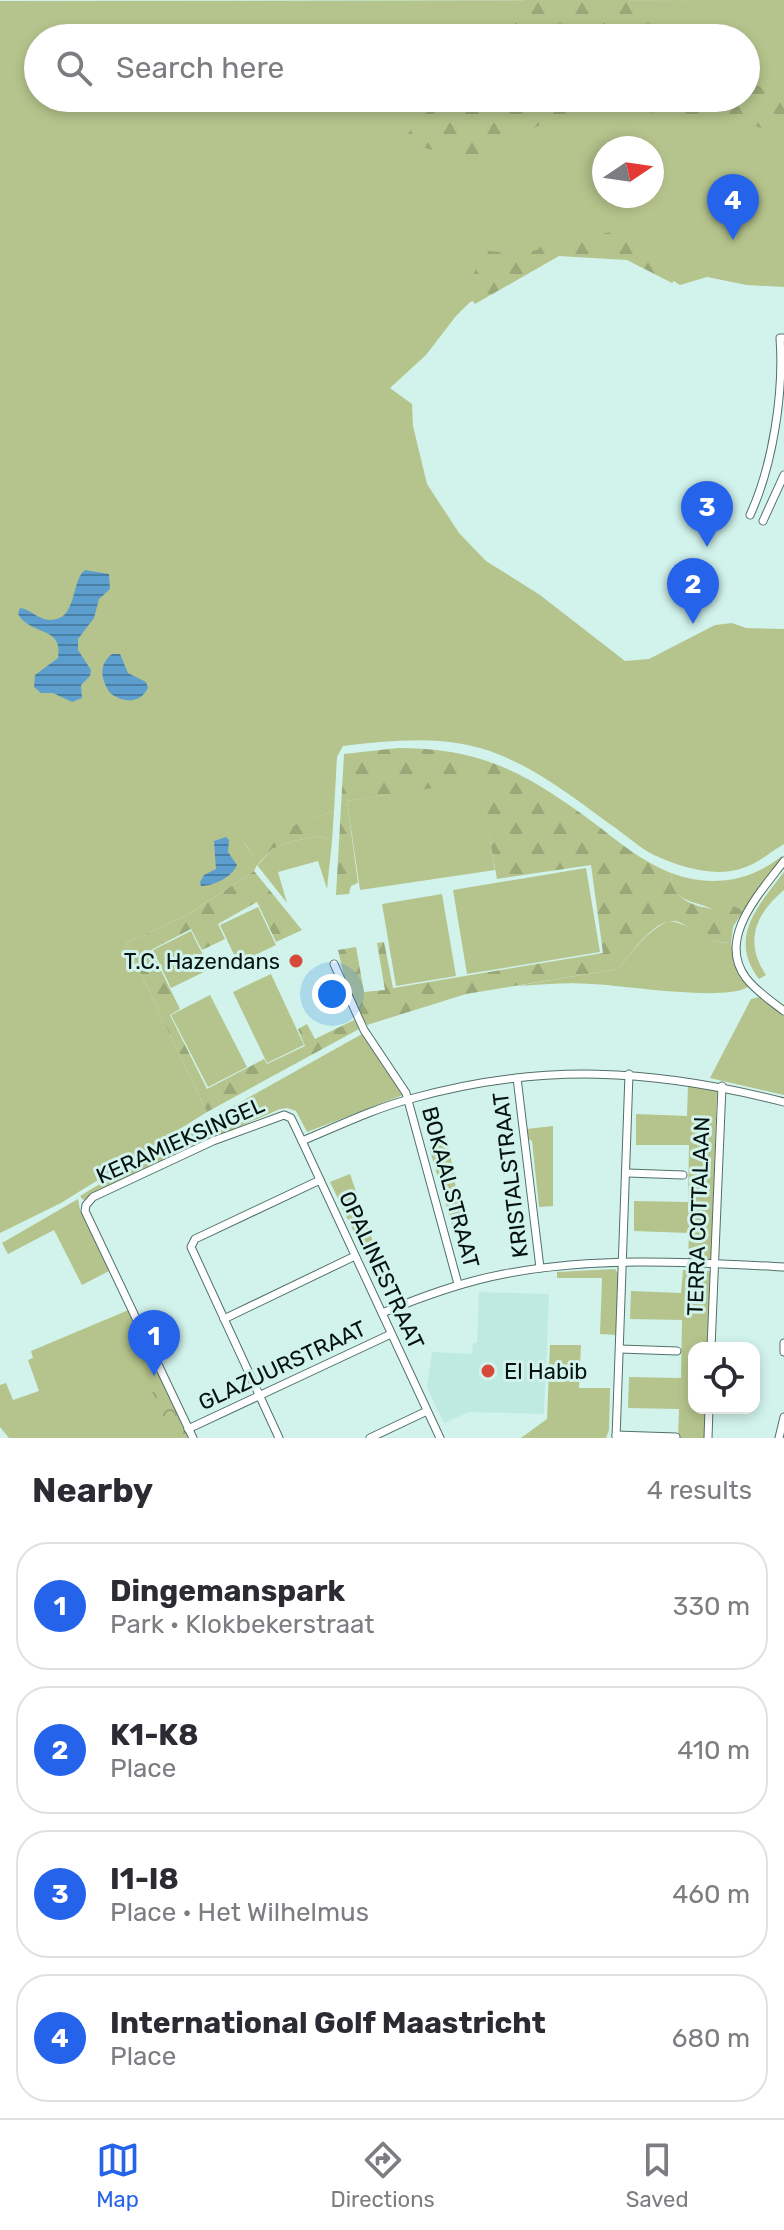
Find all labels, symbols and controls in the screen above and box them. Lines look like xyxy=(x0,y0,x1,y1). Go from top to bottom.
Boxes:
search box xyxy=(24,24,760,112)
icon: search xyxy=(52,46,96,90)
text: Search here xyxy=(116,50,284,86)
north arrow xyxy=(592,136,664,208)
pin: 4 xyxy=(707,174,759,240)
pin: 3 xyxy=(681,481,733,547)
pin: 2 xyxy=(667,558,719,624)
place label: T.C. Hazendans xyxy=(124,948,280,975)
marker: T.C. Hazendans xyxy=(287,952,305,970)
your location xyxy=(312,974,352,1014)
street label: KRISTALSTRAAT xyxy=(487,1090,534,1259)
street label: KERAMIEKSINGEL xyxy=(92,1091,268,1190)
street label: BOKAALSTRAAT xyxy=(416,1103,485,1271)
street label: TERRA COTTALAAN xyxy=(682,1116,715,1316)
street label: OPALINESTRAAT xyxy=(333,1187,430,1354)
pin: 1 xyxy=(128,1310,180,1376)
street label: GLAZUURSTRAAT xyxy=(194,1315,371,1416)
map controls xyxy=(688,1342,760,1414)
button: locate xyxy=(688,1342,760,1414)
place label: El Habib xyxy=(504,1358,587,1385)
marker: El Habib xyxy=(479,1362,497,1380)
text: Nearby xyxy=(32,1470,153,1511)
text: 4 results xyxy=(647,1475,752,1506)
text: Dingemanspark xyxy=(110,1573,345,1609)
text: 1 xyxy=(54,1591,66,1622)
text: 330 m xyxy=(673,1591,750,1622)
text: Park · Klokbekerstraat xyxy=(110,1609,375,1640)
text: K1-K8 xyxy=(110,1717,199,1753)
text: 2 xyxy=(52,1735,68,1766)
text: 410 m xyxy=(677,1735,750,1766)
text: Place xyxy=(110,1753,176,1784)
text: I1-I8 xyxy=(110,1861,179,1897)
text: 3 xyxy=(51,1879,69,1910)
text: 460 m xyxy=(672,1879,750,1910)
text: Place · Het Wilhelmus xyxy=(110,1897,369,1928)
text: International Golf Maastricht xyxy=(110,2005,546,2041)
text: 4 xyxy=(51,2023,69,2054)
text: 680 m xyxy=(672,2023,750,2054)
text: Place xyxy=(110,2041,176,2072)
tab: Map xyxy=(96,2138,140,2213)
tab: Directions xyxy=(331,2138,435,2213)
tab: Saved xyxy=(626,2138,689,2213)

